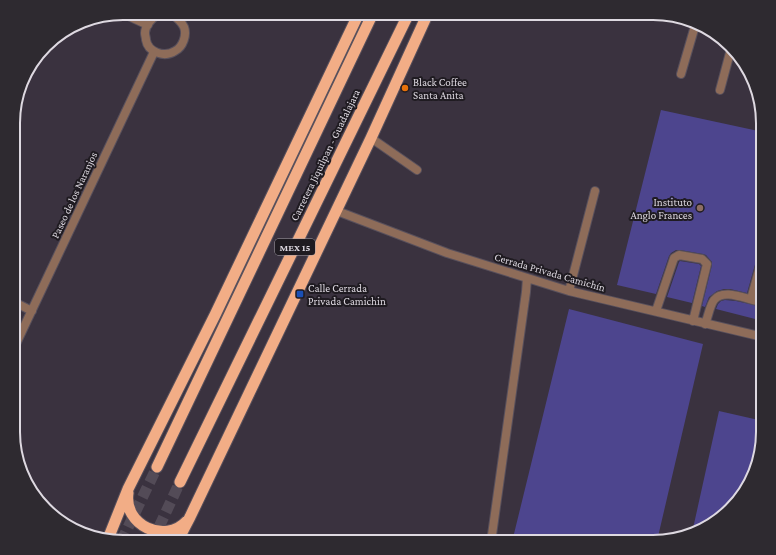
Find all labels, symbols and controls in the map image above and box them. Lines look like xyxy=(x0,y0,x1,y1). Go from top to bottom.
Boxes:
place label: Black Coffee Santa Anita xyxy=(413,76,467,101)
marker: Black Coffee Santa Anita xyxy=(400,83,410,93)
street label: Carretera Jiquilpan - Guadalajara xyxy=(288,87,363,223)
street label: Paseo de los Naranjos xyxy=(49,150,100,241)
place label: Instituto Anglo Frances xyxy=(630,196,693,222)
marker: Instituto Anglo Frances xyxy=(695,203,705,213)
road number: MEX 15 xyxy=(275,239,315,255)
street label: Cerrada Privada Camichín xyxy=(493,250,607,294)
place label: Calle Cerrada Privada Camichin xyxy=(308,282,386,307)
marker: Calle Cerrada Privada Camichin xyxy=(295,289,305,299)

